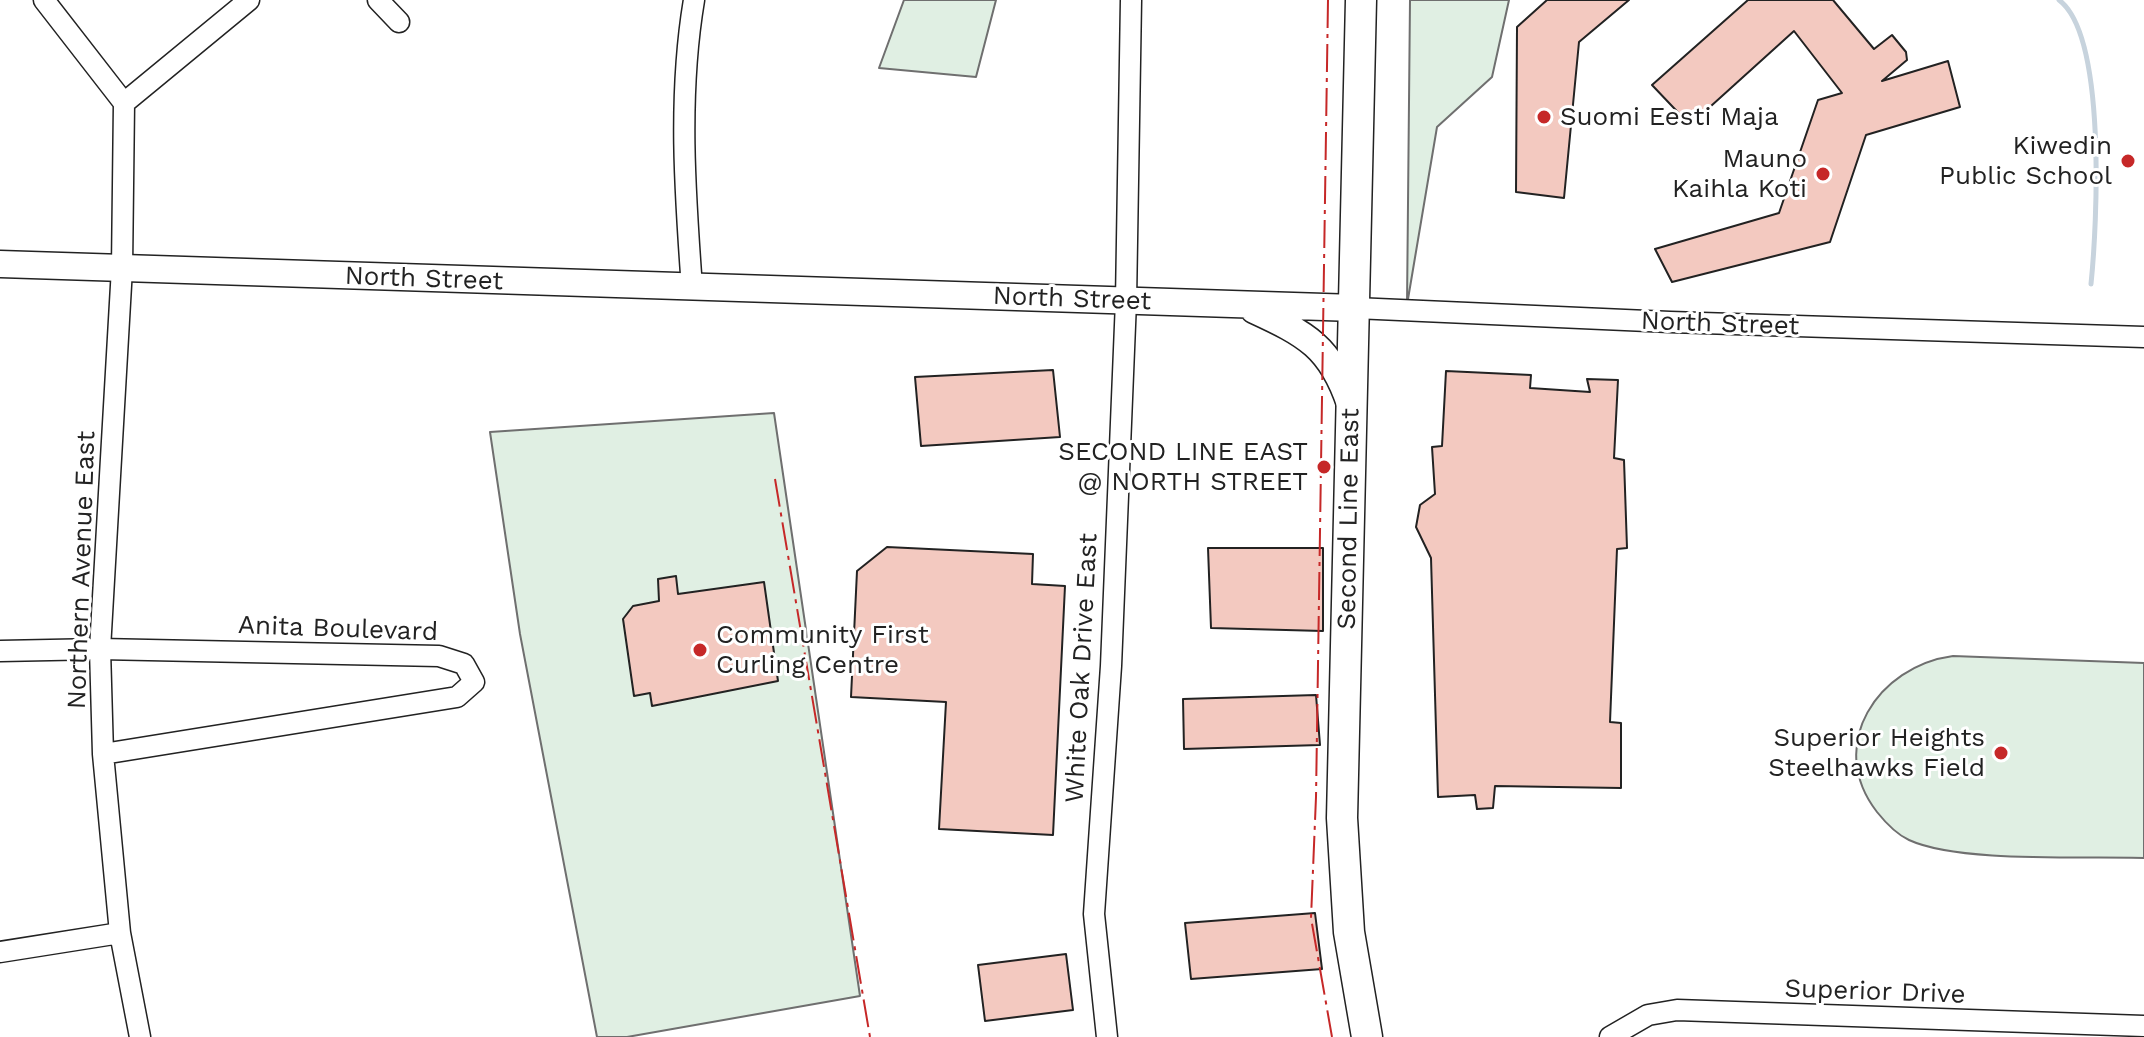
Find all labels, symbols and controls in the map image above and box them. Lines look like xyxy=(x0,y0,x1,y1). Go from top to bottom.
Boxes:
place label: Suomi Eesti Maja xyxy=(1560,101,1779,133)
marker: Suomi Eesti Maja xyxy=(1535,108,1553,126)
place label: Kiwedin Public School xyxy=(1939,130,2112,192)
place label: Mauno Kaihla Koti xyxy=(1672,143,1807,204)
marker: Kiwedin Public School xyxy=(2119,152,2137,170)
marker: Mauno Kaihla Koti xyxy=(1814,165,1832,183)
street label: North Street xyxy=(344,261,504,297)
street label: North Street xyxy=(992,281,1152,317)
street label: North Street xyxy=(1640,306,1800,342)
street label: Second Line East xyxy=(1331,408,1367,630)
street label: Northern Avenue East xyxy=(62,430,102,710)
place label: SECOND LINE EAST @ NORTH STREET xyxy=(1058,436,1308,498)
marker: SECOND LINE EAST @ NORTH STREET xyxy=(1315,458,1333,476)
street label: White Oak Drive East xyxy=(1059,532,1105,804)
street label: Anita Boulevard xyxy=(237,610,439,648)
place label: Community First Curling Centre xyxy=(716,619,929,680)
marker: Community First Curling Centre xyxy=(691,641,709,659)
place label: Superior Heights Steelhawks Field xyxy=(1768,722,1985,784)
marker: Superior Heights Steelhawks Field xyxy=(1992,744,2010,762)
street label: Superior Drive xyxy=(1784,973,1966,1011)

